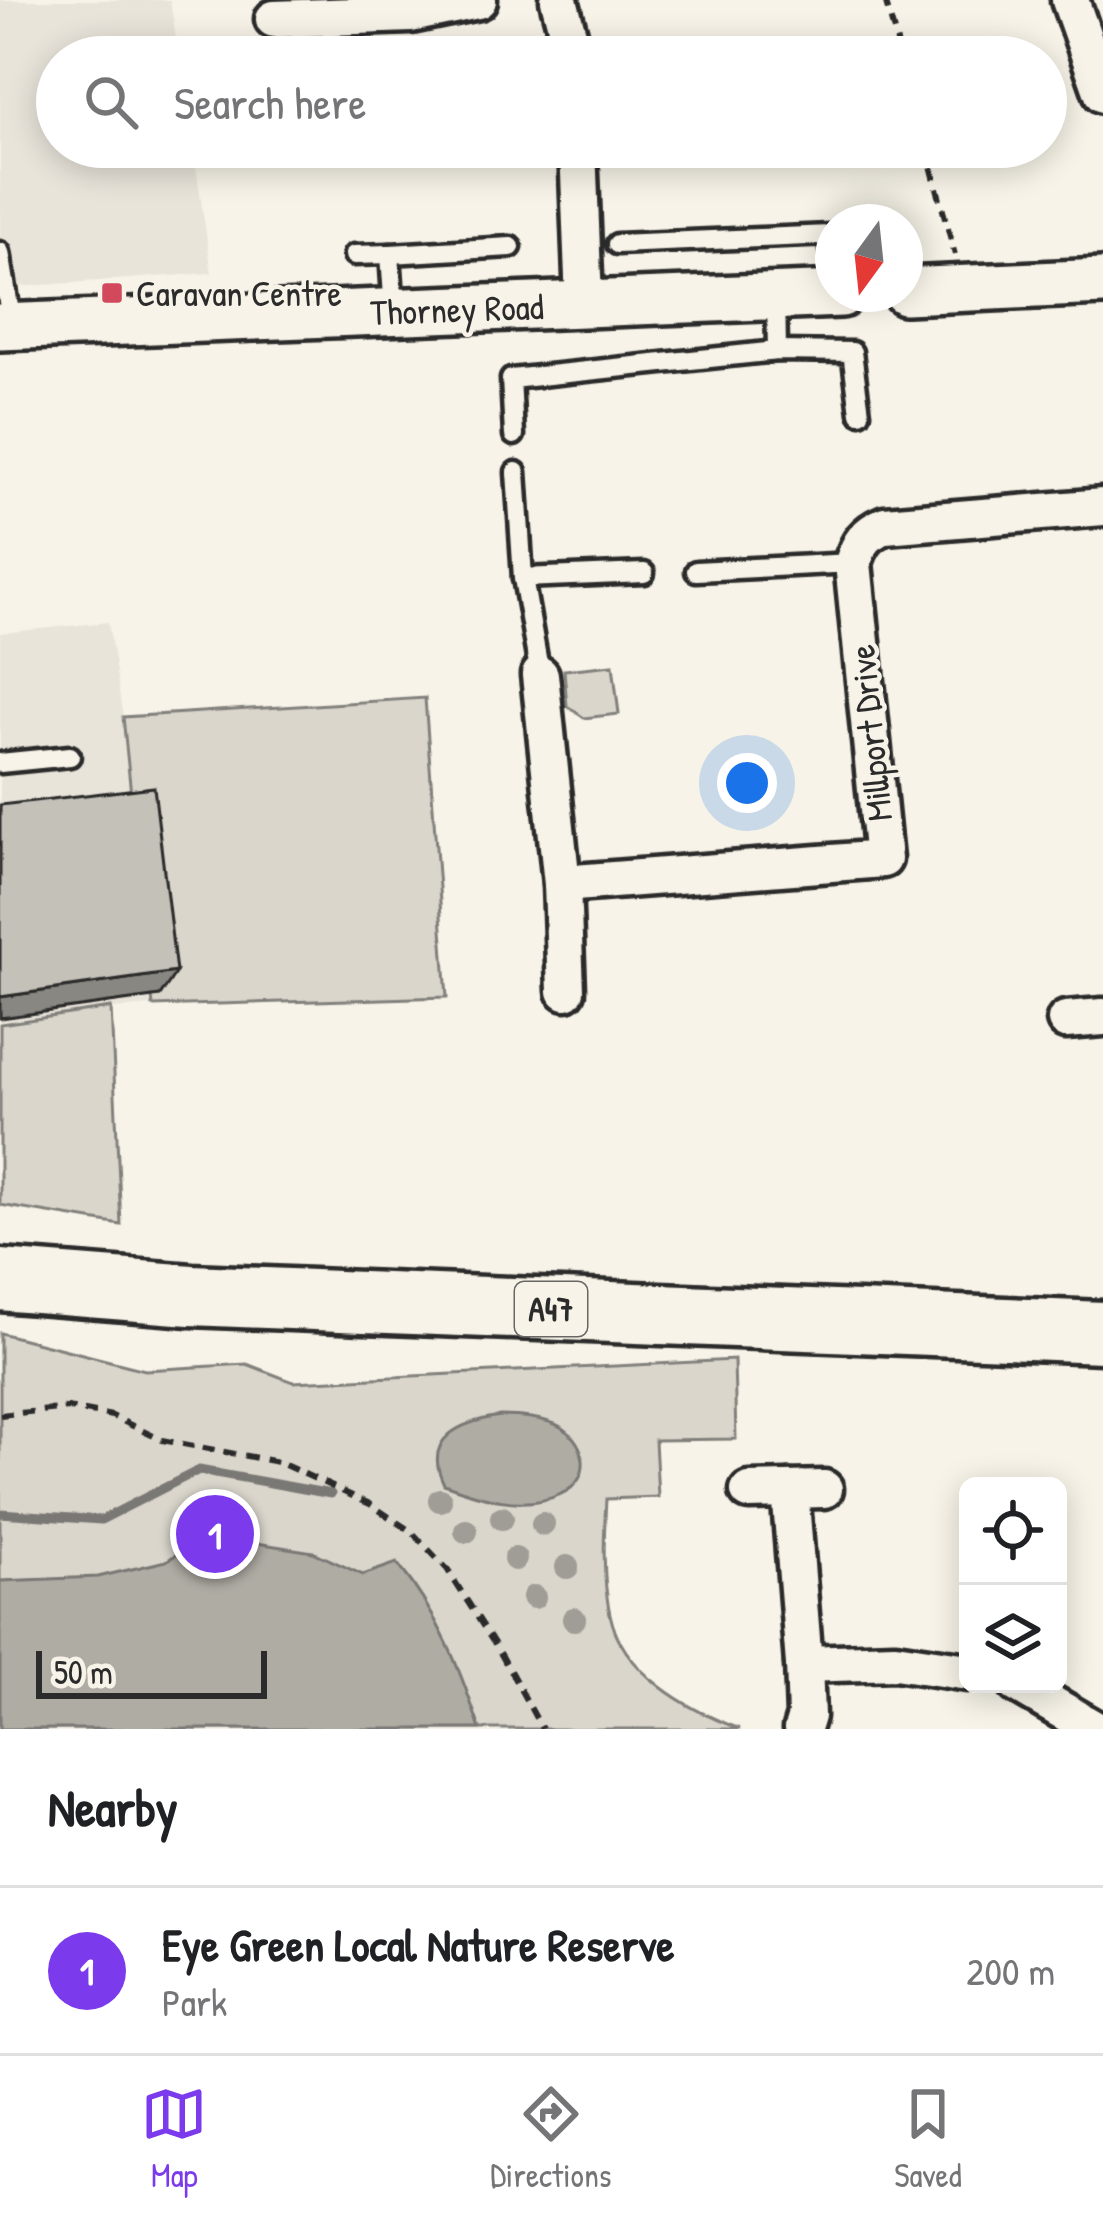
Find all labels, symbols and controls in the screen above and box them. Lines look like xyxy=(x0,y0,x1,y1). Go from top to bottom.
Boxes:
search box xyxy=(36,36,1067,168)
icon: search xyxy=(78,69,144,135)
text: Search here xyxy=(174,72,366,133)
north arrow xyxy=(815,204,923,312)
place label: Caravan Centre xyxy=(136,268,342,317)
marker: Caravan Centre xyxy=(99,280,125,306)
street label: Thorney Road xyxy=(369,281,545,336)
street label: Millport Drive xyxy=(836,642,903,824)
your location xyxy=(717,753,777,813)
road number: A47 xyxy=(515,1282,587,1336)
map controls xyxy=(959,1477,1067,1693)
button: locate xyxy=(959,1477,1067,1585)
pin: 1 xyxy=(176,1489,254,1579)
button: layers xyxy=(959,1585,1067,1693)
scale bar xyxy=(36,1645,267,1698)
text: 50 m xyxy=(54,1650,113,1694)
text: Nearby xyxy=(48,1773,178,1842)
text: Eye Green Local Nature Reserve xyxy=(162,1914,674,1975)
text: 1 xyxy=(80,1944,94,1997)
text: 200 m xyxy=(966,1944,1055,1997)
text: Park xyxy=(162,1975,227,2028)
tab: Map xyxy=(141,2081,207,2197)
tab: Directions xyxy=(490,2081,612,2197)
tab: Saved xyxy=(894,2081,962,2197)

